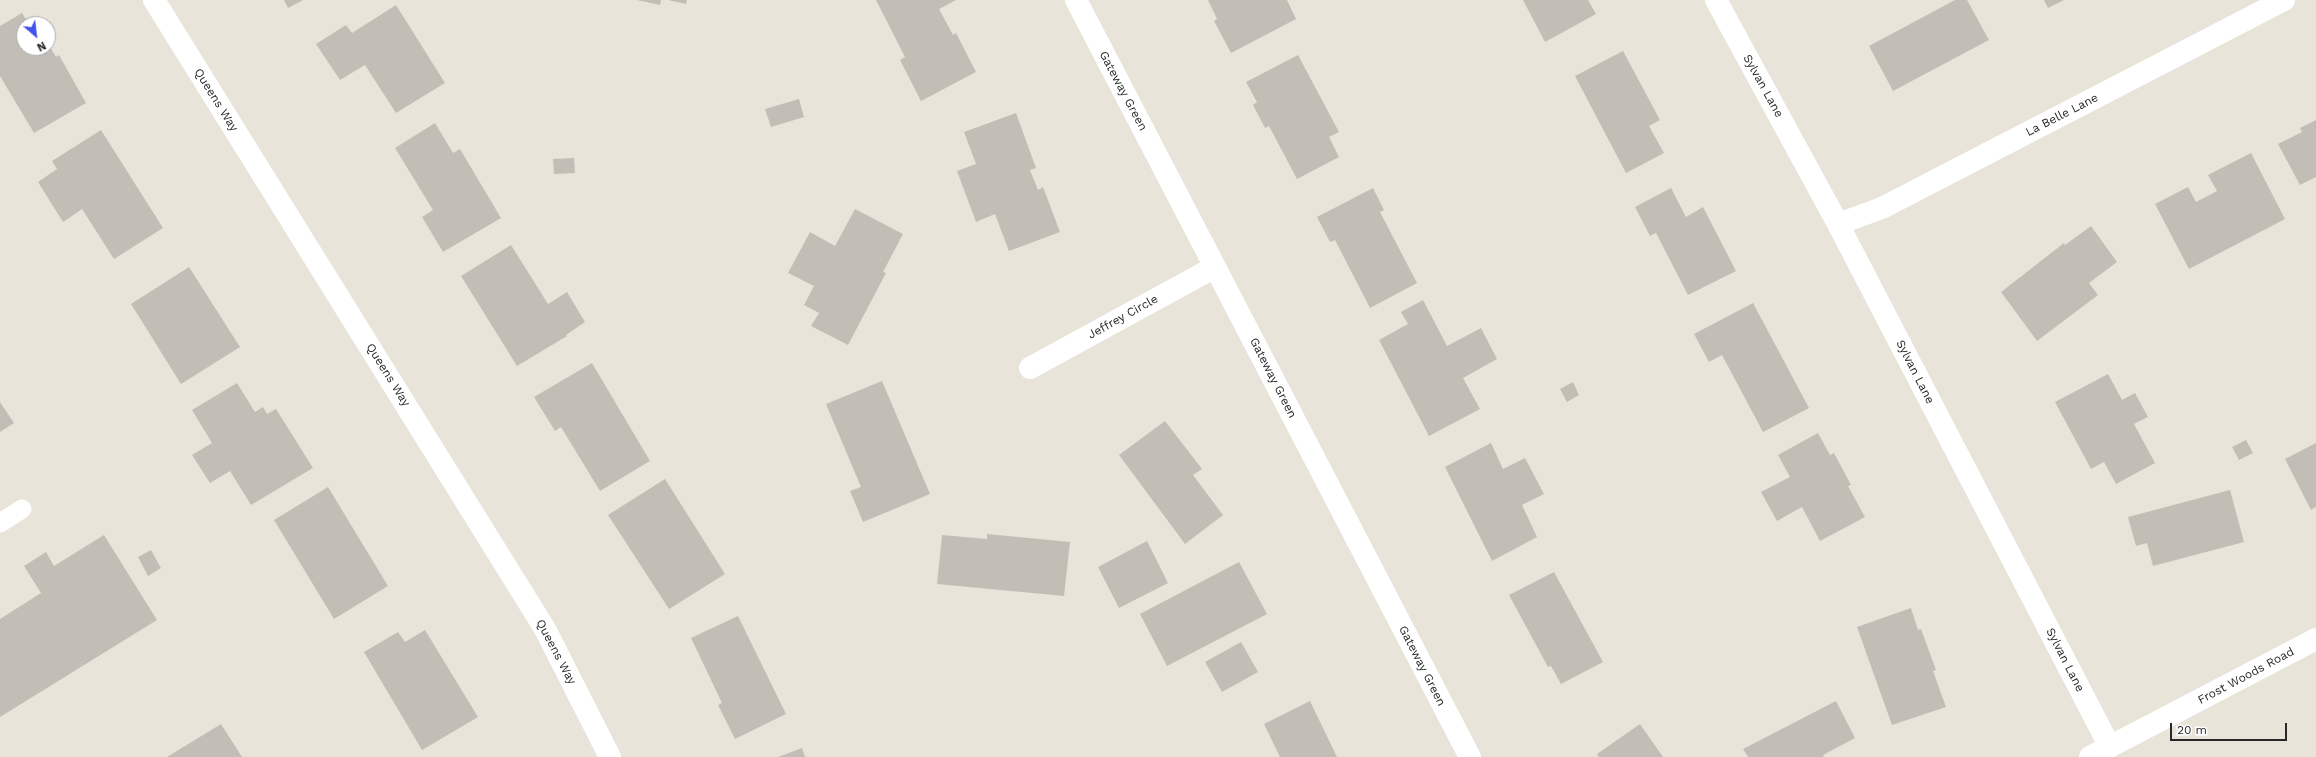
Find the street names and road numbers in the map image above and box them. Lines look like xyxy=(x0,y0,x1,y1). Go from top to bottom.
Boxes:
street label: Gateway Green xyxy=(1096,49,1150,133)
street label: Sylvan Lane xyxy=(1740,52,1786,120)
street label: Queens Way xyxy=(191,66,241,134)
street label: La Belle Lane xyxy=(2023,91,2101,139)
street label: Jeffrey Circle xyxy=(1085,292,1161,342)
street label: Gateway Green xyxy=(1247,335,1299,421)
street label: Sylvan Lane xyxy=(1893,338,1937,406)
street label: Queens Way xyxy=(363,341,413,409)
street label: Queens Way xyxy=(533,617,579,687)
street label: Gateway Green xyxy=(1396,623,1448,709)
street label: Sylvan Lane xyxy=(2043,626,2087,694)
street label: Frost Woods Road xyxy=(2195,645,2297,707)

